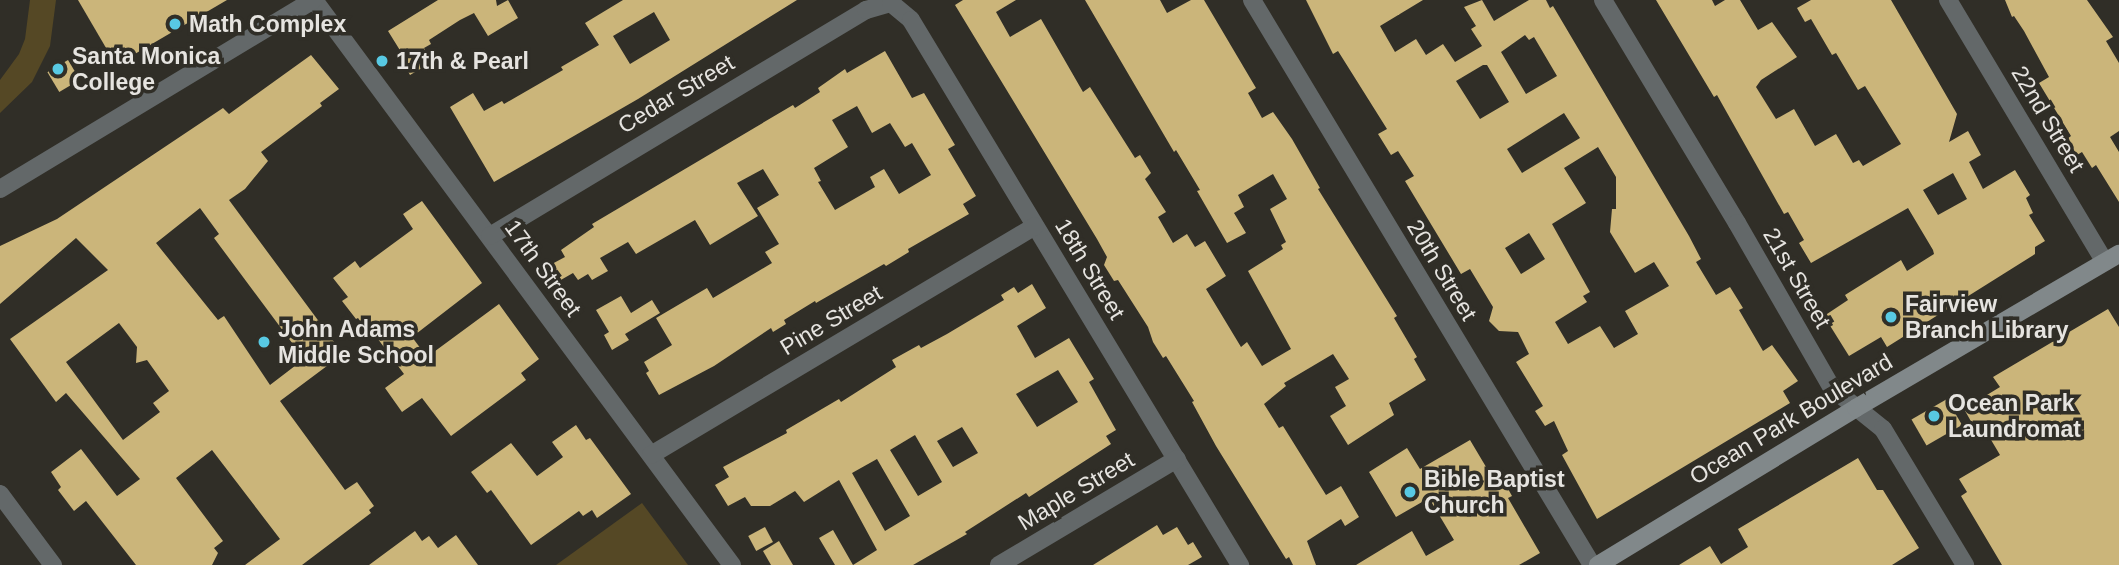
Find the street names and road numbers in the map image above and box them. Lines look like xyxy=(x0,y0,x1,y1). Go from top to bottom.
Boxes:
street label: Cedar Street xyxy=(613,49,739,139)
street label: 22nd Street xyxy=(2006,61,2090,177)
street label: 17th Street xyxy=(499,214,587,322)
street label: 18th Street xyxy=(1049,214,1131,324)
street label: 20th Street xyxy=(1401,215,1483,325)
street label: 21st Street xyxy=(1757,223,1837,333)
street label: Pine Street xyxy=(775,279,887,361)
street label: Ocean Park Boulevard xyxy=(1685,348,1897,490)
street label: Maple Street xyxy=(1013,446,1139,536)

